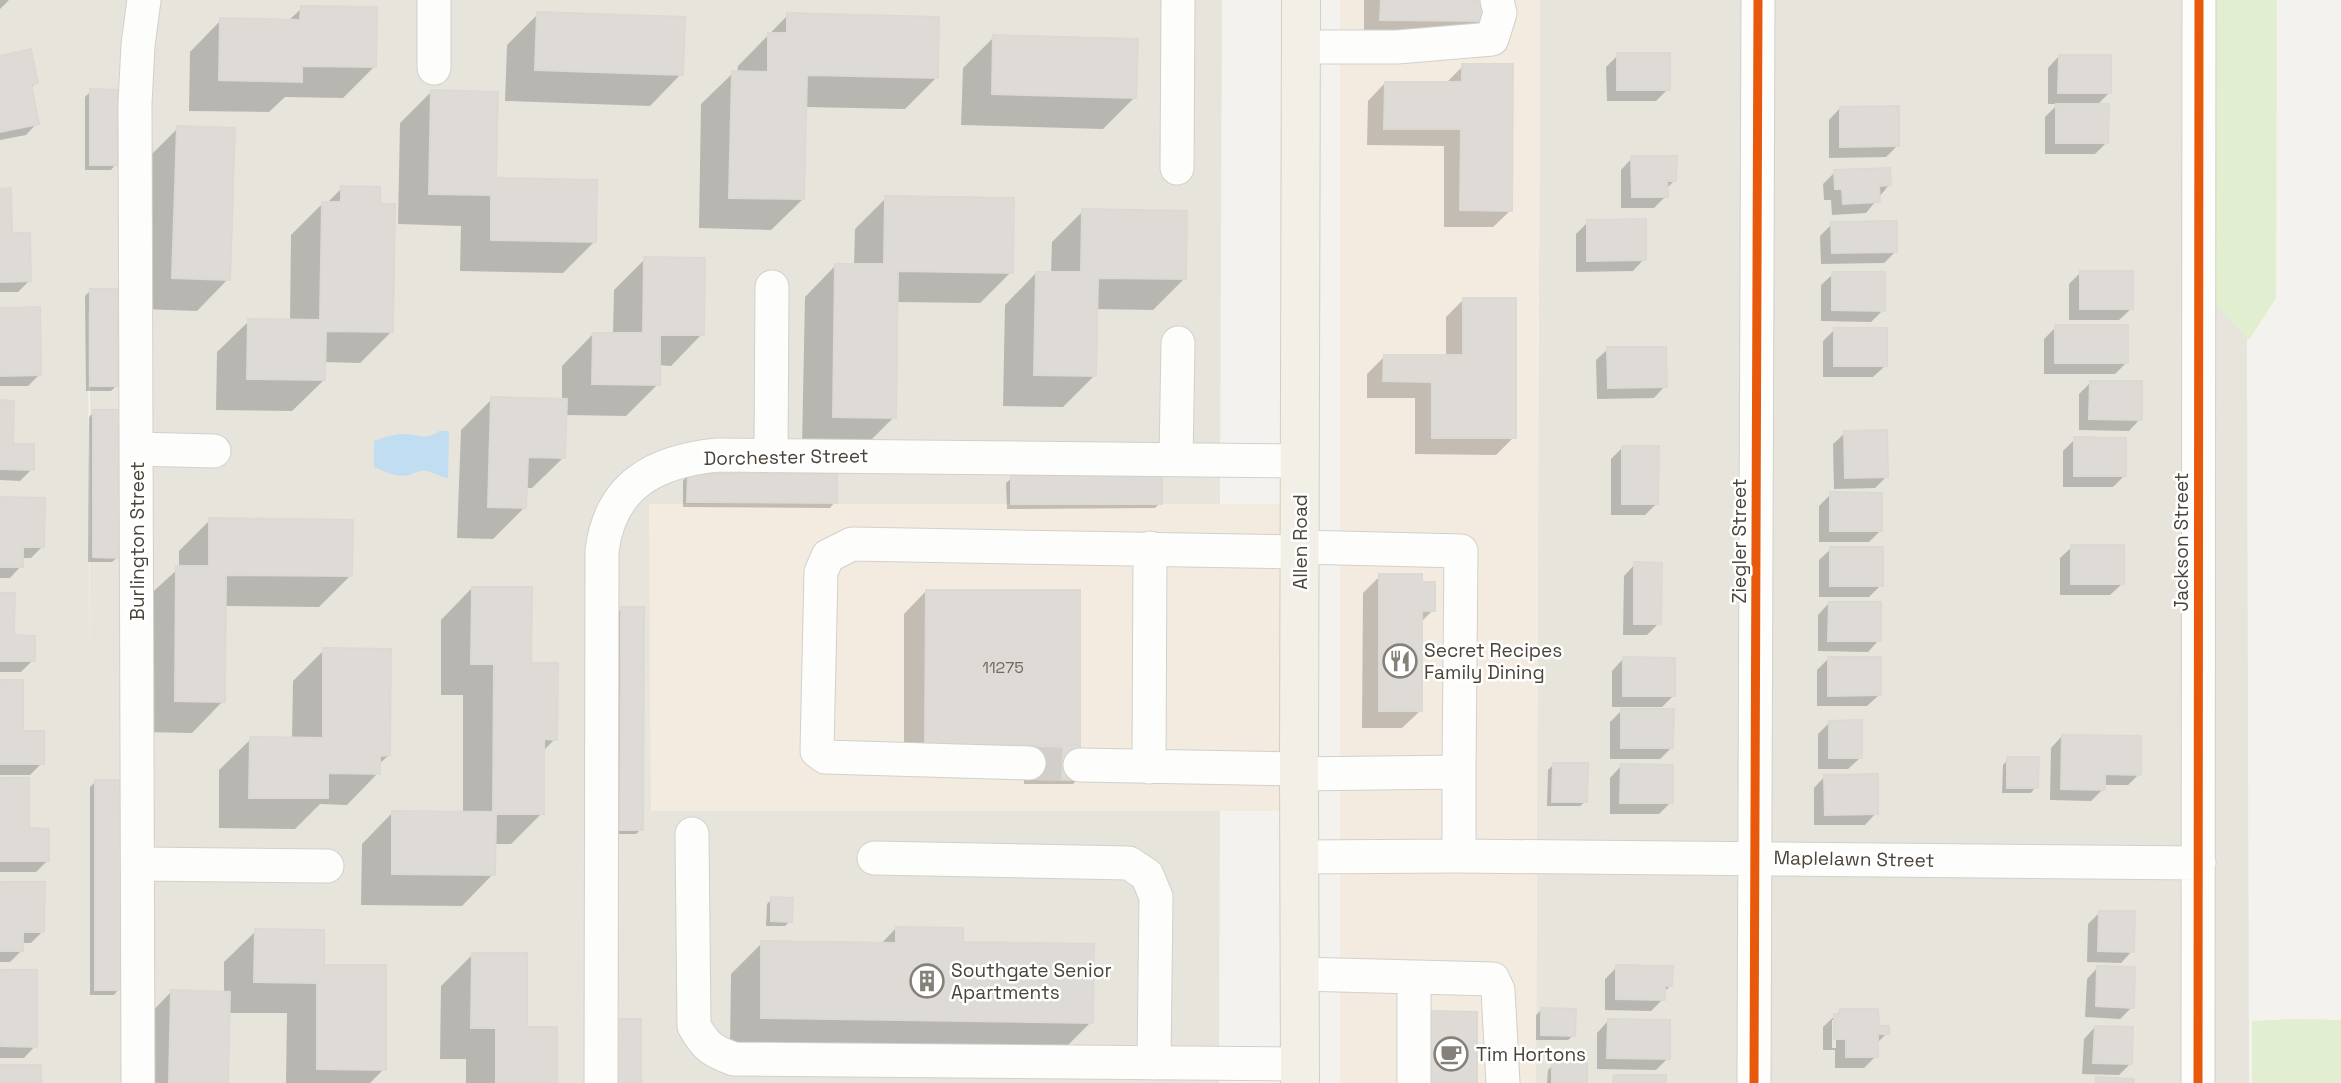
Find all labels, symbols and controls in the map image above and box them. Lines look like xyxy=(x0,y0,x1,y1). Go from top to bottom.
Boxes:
street label: Dorchester Street xyxy=(703,443,869,471)
street label: Burlington Street xyxy=(125,461,150,621)
street label: Jackson Street xyxy=(2169,472,2194,612)
street label: Ziegler Street xyxy=(1727,478,1752,604)
street label: Allen Road xyxy=(1288,494,1313,590)
place label: Secret Recipes Family Dining xyxy=(1424,638,1562,685)
restaurant icon: Secret Recipes Family Dining xyxy=(1381,642,1419,680)
house number: 11275 xyxy=(982,657,1024,678)
street label: Maplelawn Street xyxy=(1773,845,1935,873)
place label: Southgate Senior Apartments xyxy=(951,958,1112,1005)
building icon: Southgate Senior Apartments xyxy=(908,962,946,1000)
cafe icon: Tim Hortons xyxy=(1432,1035,1470,1073)
place label: Tim Hortons xyxy=(1476,1042,1586,1067)

